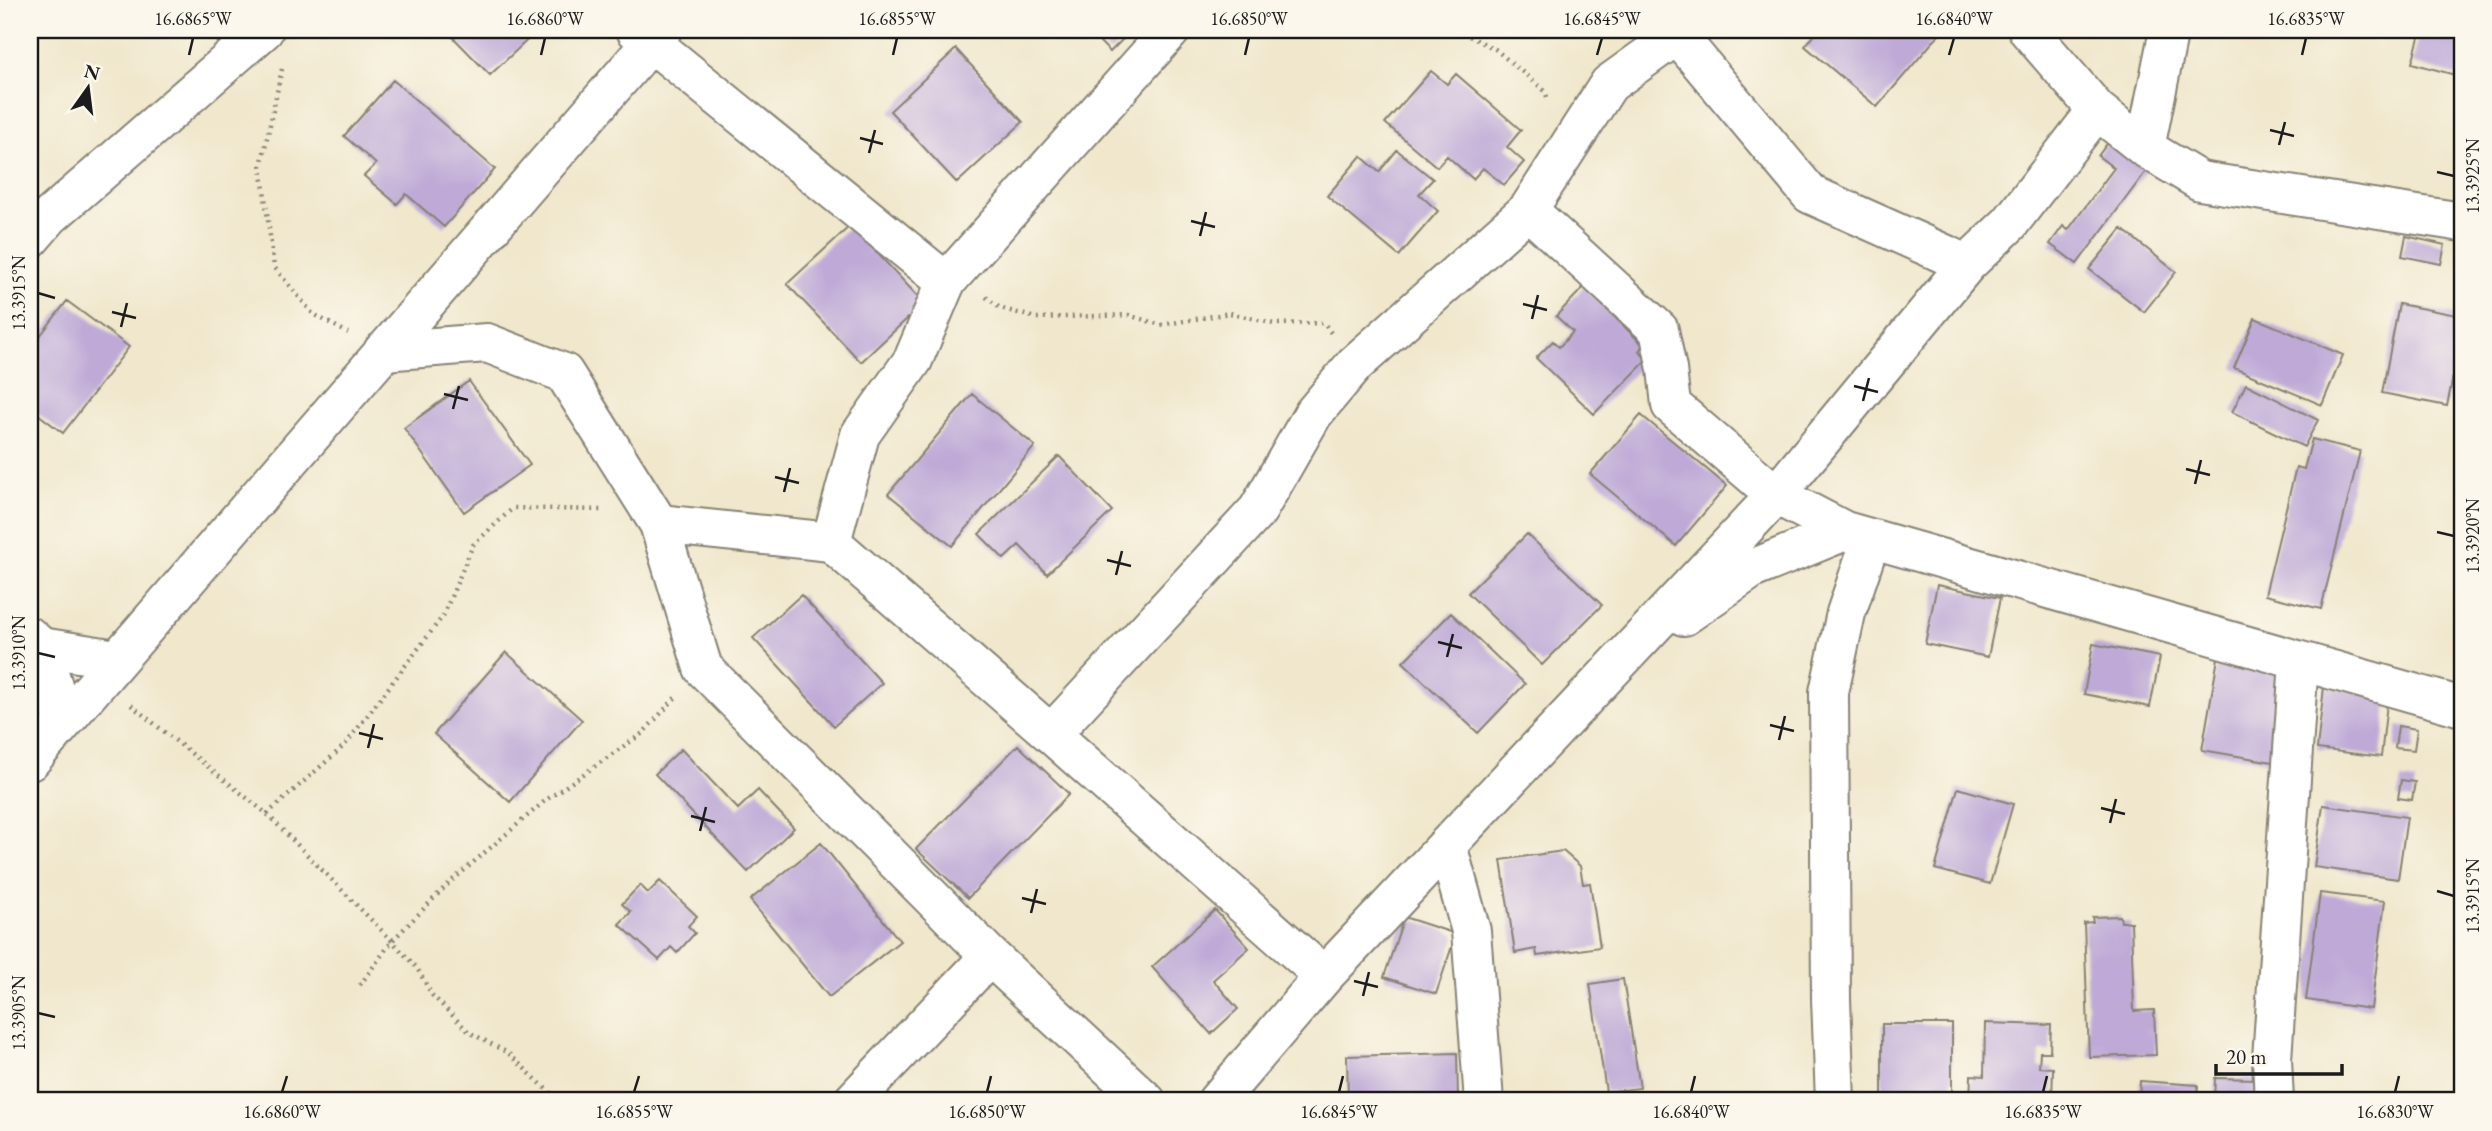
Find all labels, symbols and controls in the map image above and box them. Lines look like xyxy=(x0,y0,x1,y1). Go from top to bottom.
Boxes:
text: 16.6865°W xyxy=(154,7,232,30)
text: 16.6860°W xyxy=(506,7,584,30)
text: 16.6855°W xyxy=(858,7,936,30)
text: 16.6850°W xyxy=(1210,7,1288,30)
text: 16.6845°W xyxy=(1563,7,1641,30)
text: 16.6840°W xyxy=(1915,7,1993,30)
text: 16.6835°W xyxy=(2267,7,2345,30)
north arrow xyxy=(52,52,122,122)
text: N xyxy=(82,58,103,86)
text: 13.3925°N xyxy=(2461,138,2484,214)
text: 13.3915°N xyxy=(7,255,30,331)
text: 13.3920°N xyxy=(2461,498,2484,574)
text: 13.3910°N xyxy=(7,615,30,691)
text: 13.3915°N xyxy=(2461,858,2484,934)
text: 13.3905°N xyxy=(7,975,30,1051)
scale bar xyxy=(2216,1033,2342,1077)
text: 20 m xyxy=(2226,1043,2267,1070)
text: 16.6860°W xyxy=(243,1100,321,1123)
text: 16.6855°W xyxy=(595,1100,673,1123)
text: 16.6850°W xyxy=(948,1100,1026,1123)
text: 16.6845°W xyxy=(1300,1100,1378,1123)
text: 16.6840°W xyxy=(1652,1100,1730,1123)
text: 16.6835°W xyxy=(2004,1100,2082,1123)
text: 16.6830°W xyxy=(2356,1100,2434,1123)

